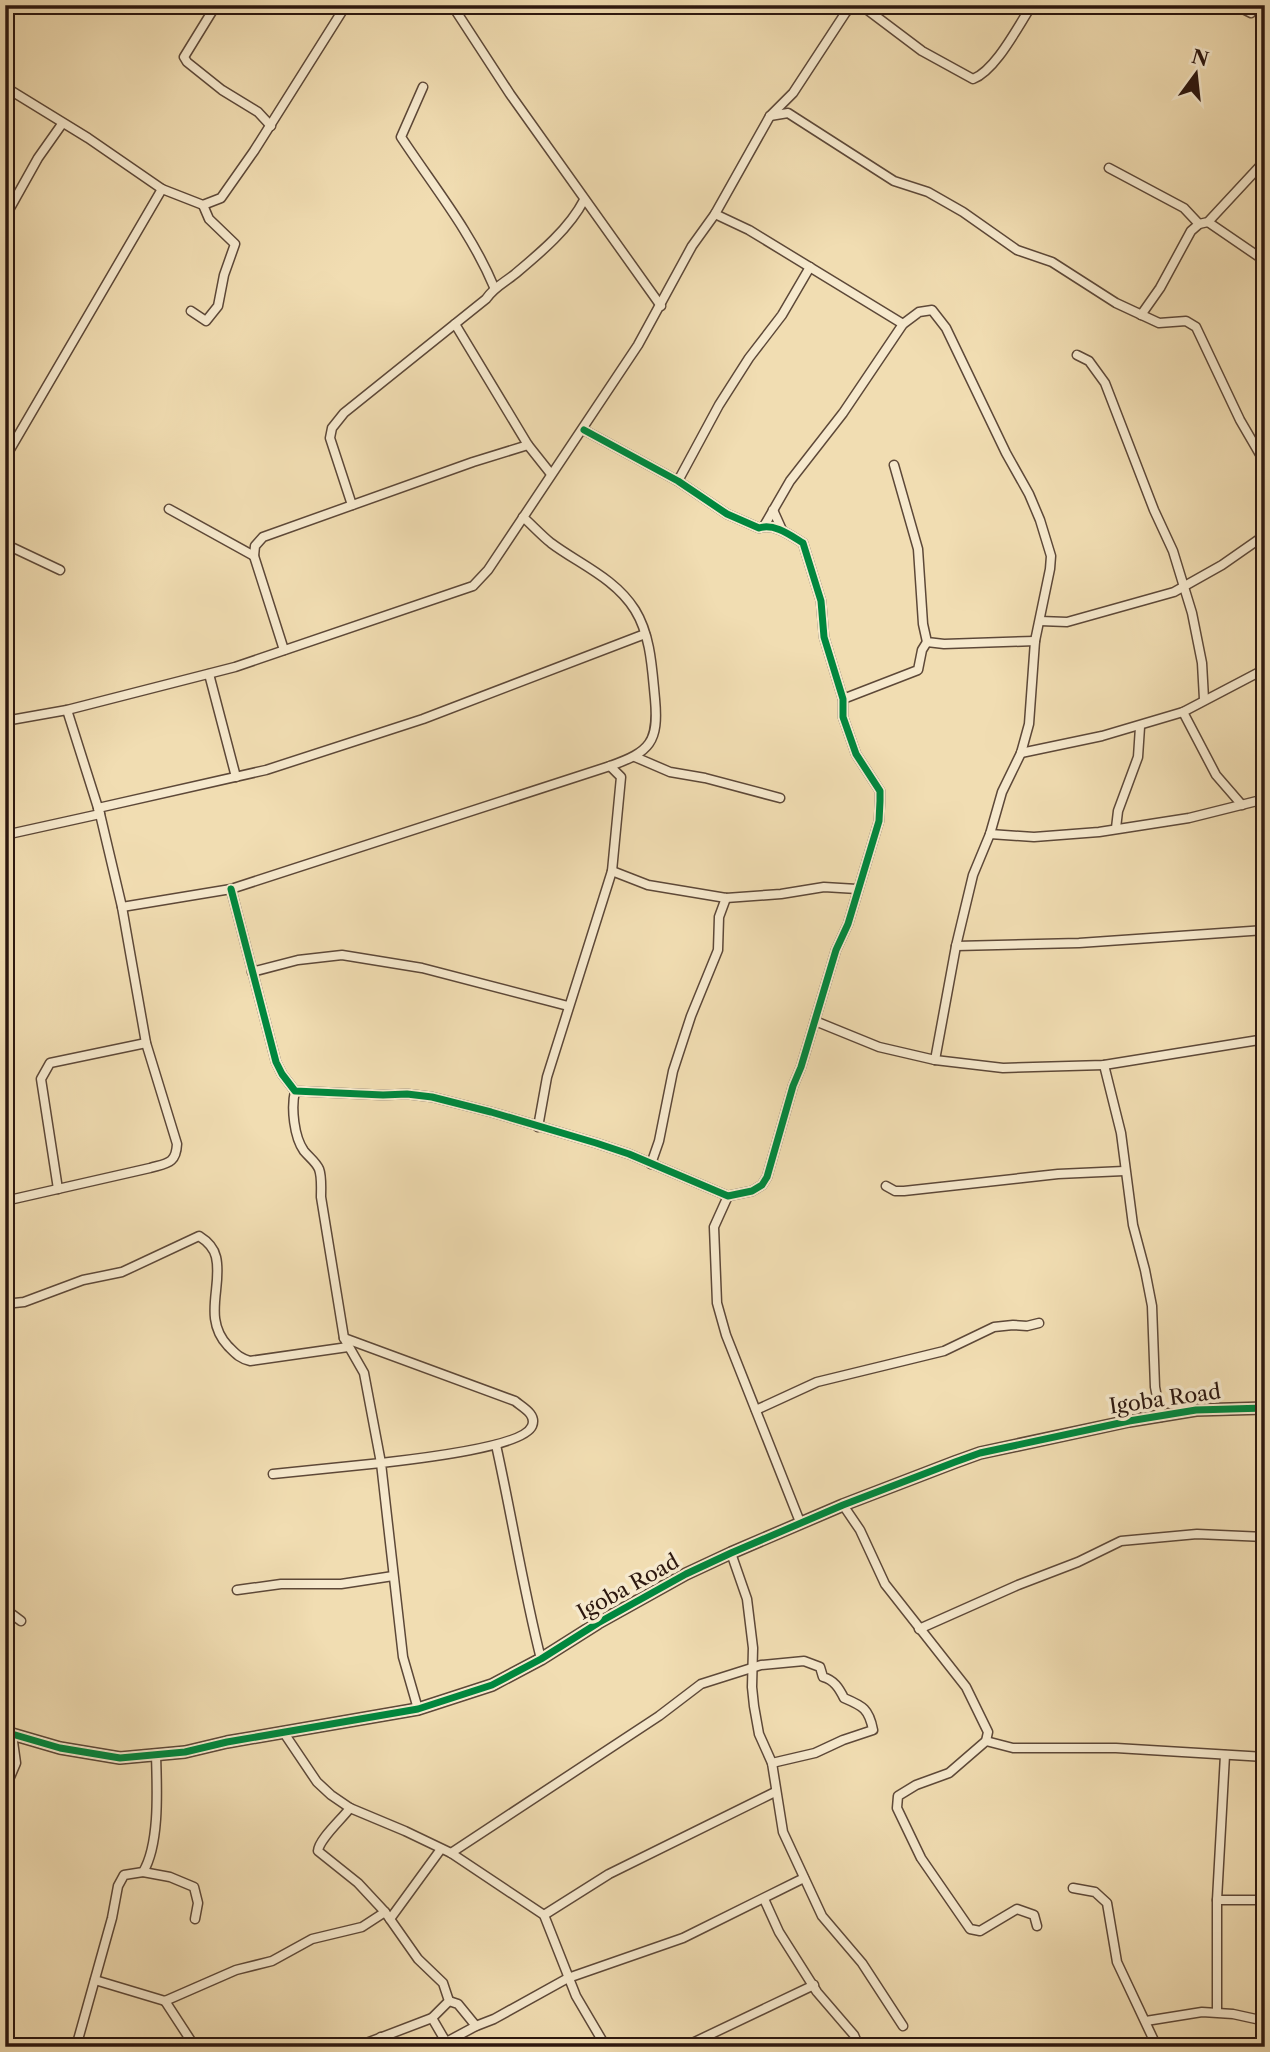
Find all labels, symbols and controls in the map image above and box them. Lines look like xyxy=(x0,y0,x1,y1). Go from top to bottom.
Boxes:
north arrow xyxy=(1162,38,1232,108)
text: N xyxy=(1189,45,1211,71)
street label: Igoba Road xyxy=(1107,1378,1223,1419)
street label: Igoba Road xyxy=(572,1548,683,1625)

